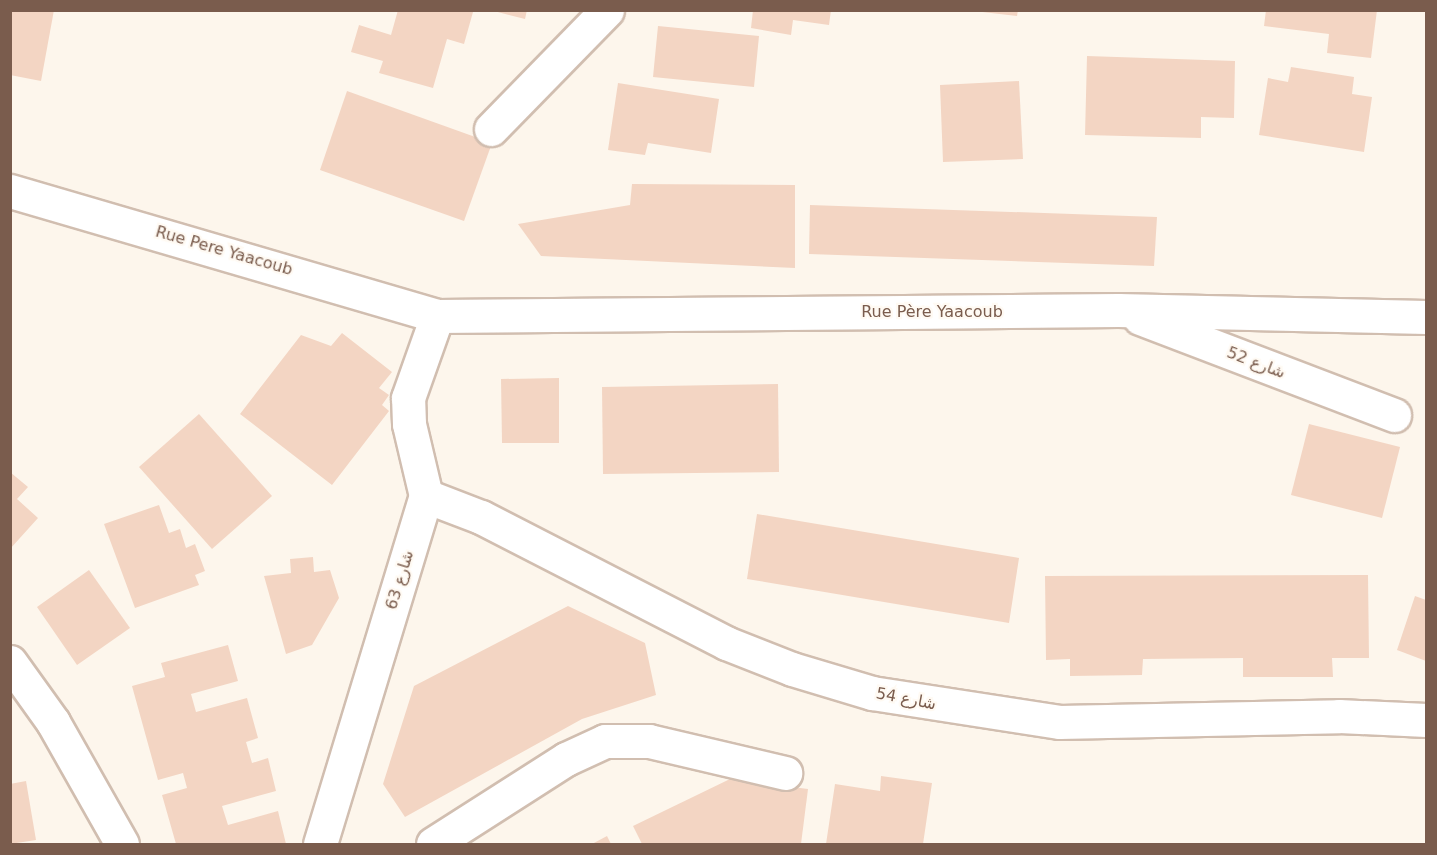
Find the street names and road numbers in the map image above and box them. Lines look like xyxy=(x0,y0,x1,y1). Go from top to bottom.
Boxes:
street label: Rue Pere Yaacoub xyxy=(153,222,295,280)
street label: Rue Père Yaacoub xyxy=(861,302,1003,322)
street label: شارع 52 xyxy=(1224,343,1288,383)
street label: شارع 63 xyxy=(382,548,418,612)
street label: شارع 54 xyxy=(874,684,938,714)

